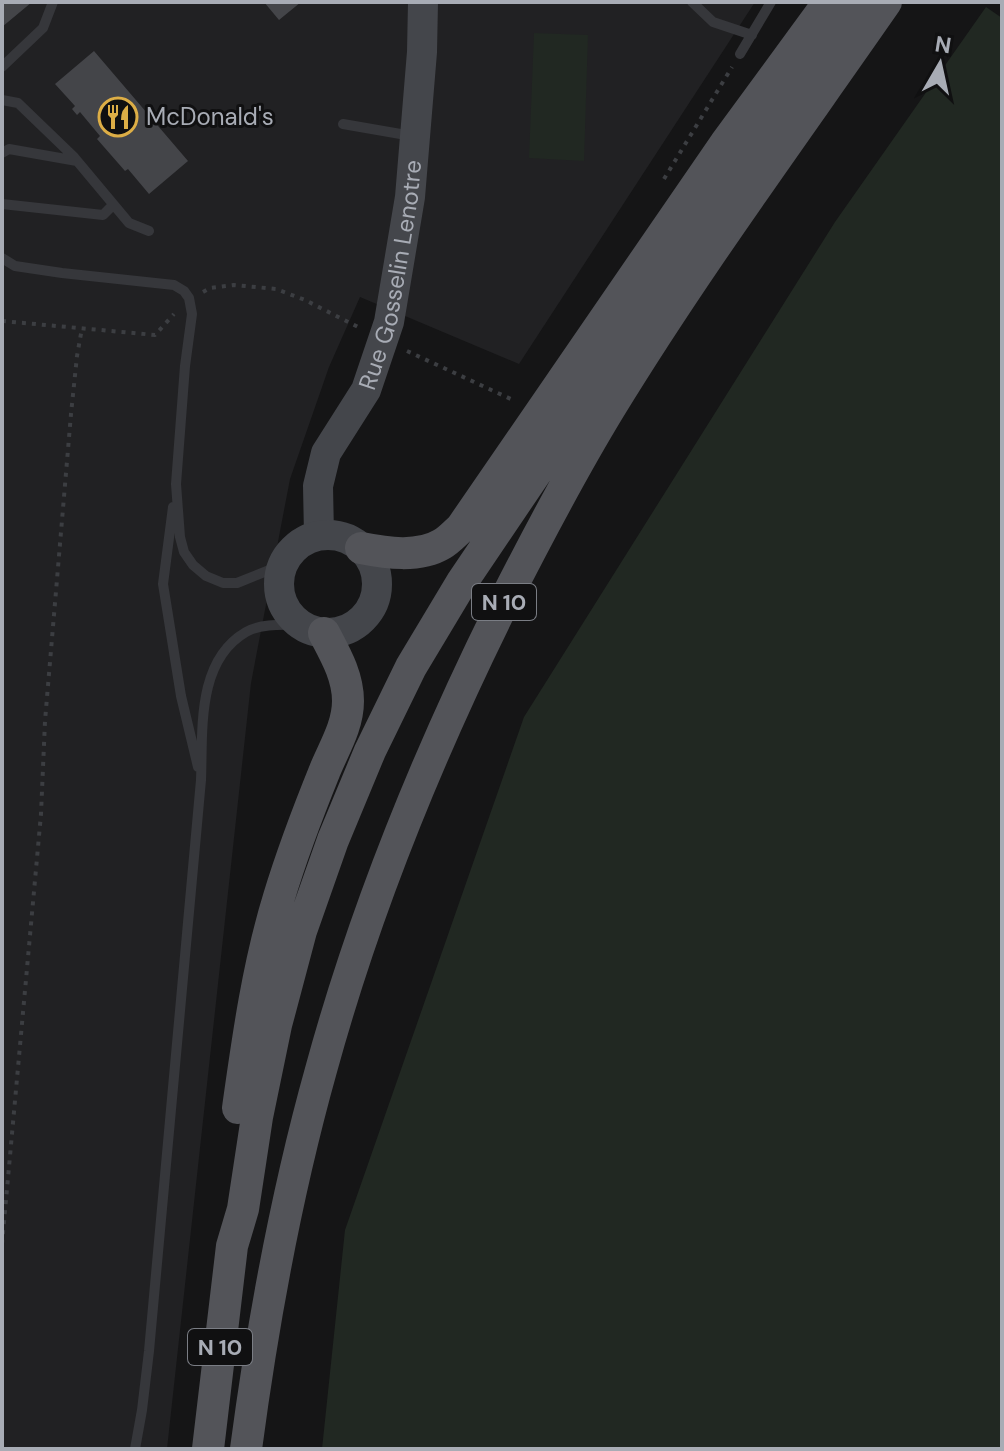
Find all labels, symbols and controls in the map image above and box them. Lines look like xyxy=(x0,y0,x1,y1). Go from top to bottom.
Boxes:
north arrow xyxy=(900,24,980,104)
text: N xyxy=(933,29,953,60)
restaurant icon: McDonald's xyxy=(97,96,139,138)
place label: McDonald's xyxy=(146,101,274,132)
street label: Rue Gosselin Lenotre xyxy=(351,159,428,394)
road number: N 10 xyxy=(472,584,536,620)
road number: N 10 xyxy=(188,1329,252,1365)

